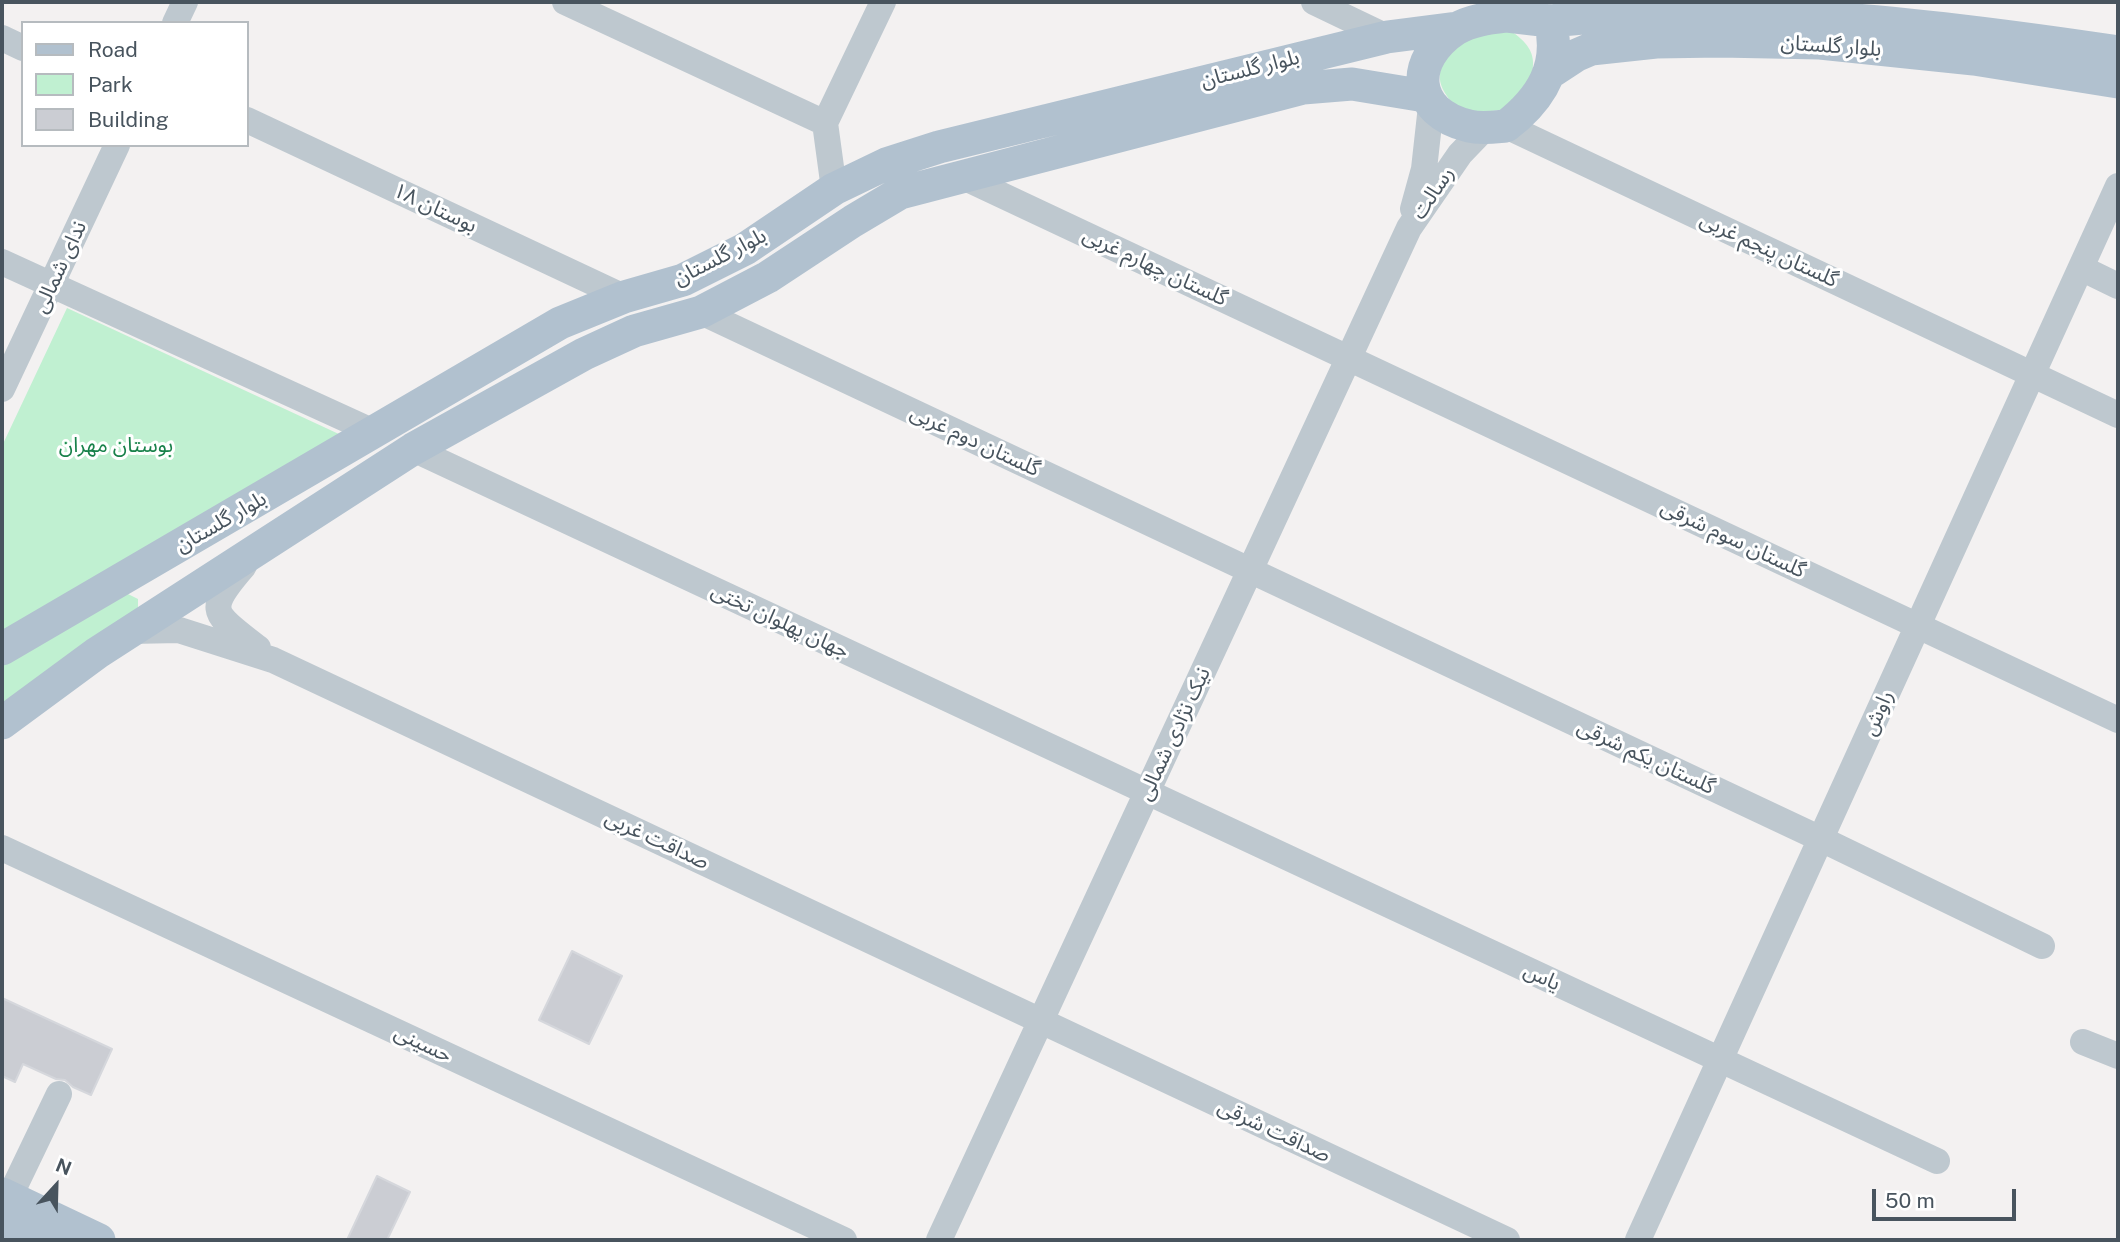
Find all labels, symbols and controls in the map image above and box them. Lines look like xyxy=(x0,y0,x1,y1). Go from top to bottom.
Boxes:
legend xyxy=(21,21,248,147)
street label: بلوار گلستان xyxy=(1780,30,1882,62)
text: Road xyxy=(88,37,138,62)
street label: بلوار گلستان xyxy=(1198,45,1302,93)
text: Park xyxy=(88,72,133,97)
text: Building xyxy=(88,107,169,132)
street label: رسالت xyxy=(1406,162,1460,224)
street label: بوستان ۱۸ xyxy=(389,178,481,238)
street label: گلستان پنجم غربی xyxy=(1696,207,1842,293)
street label: ندای شمالی xyxy=(28,217,92,317)
street label: گلستان چهارم غربی xyxy=(1079,222,1231,312)
street label: بلوار گلستان xyxy=(669,223,771,291)
street label: گلستان دوم غربی xyxy=(906,400,1044,482)
park label: بوستان مهران xyxy=(59,433,173,459)
street label: بلوار گلستان xyxy=(171,486,271,558)
street label: گلستان سوم شرقی xyxy=(1657,494,1809,584)
street label: جهان پهلوان تختی xyxy=(707,578,853,664)
street label: نیک نژادی شمالی xyxy=(1132,663,1216,805)
street label: راوش xyxy=(1857,686,1899,740)
street label: گلستان یکم شرقی xyxy=(1573,714,1719,800)
street label: صداقت غربی xyxy=(601,805,713,875)
street label: یاس xyxy=(1520,958,1564,996)
street label: حسینی xyxy=(390,1020,456,1068)
street label: صداقت شرقی xyxy=(1214,1094,1334,1168)
north arrow xyxy=(21,1151,91,1221)
text: N xyxy=(53,1154,75,1180)
scale bar xyxy=(1875,1176,2018,1220)
text: 50 m xyxy=(1885,1188,1935,1213)

